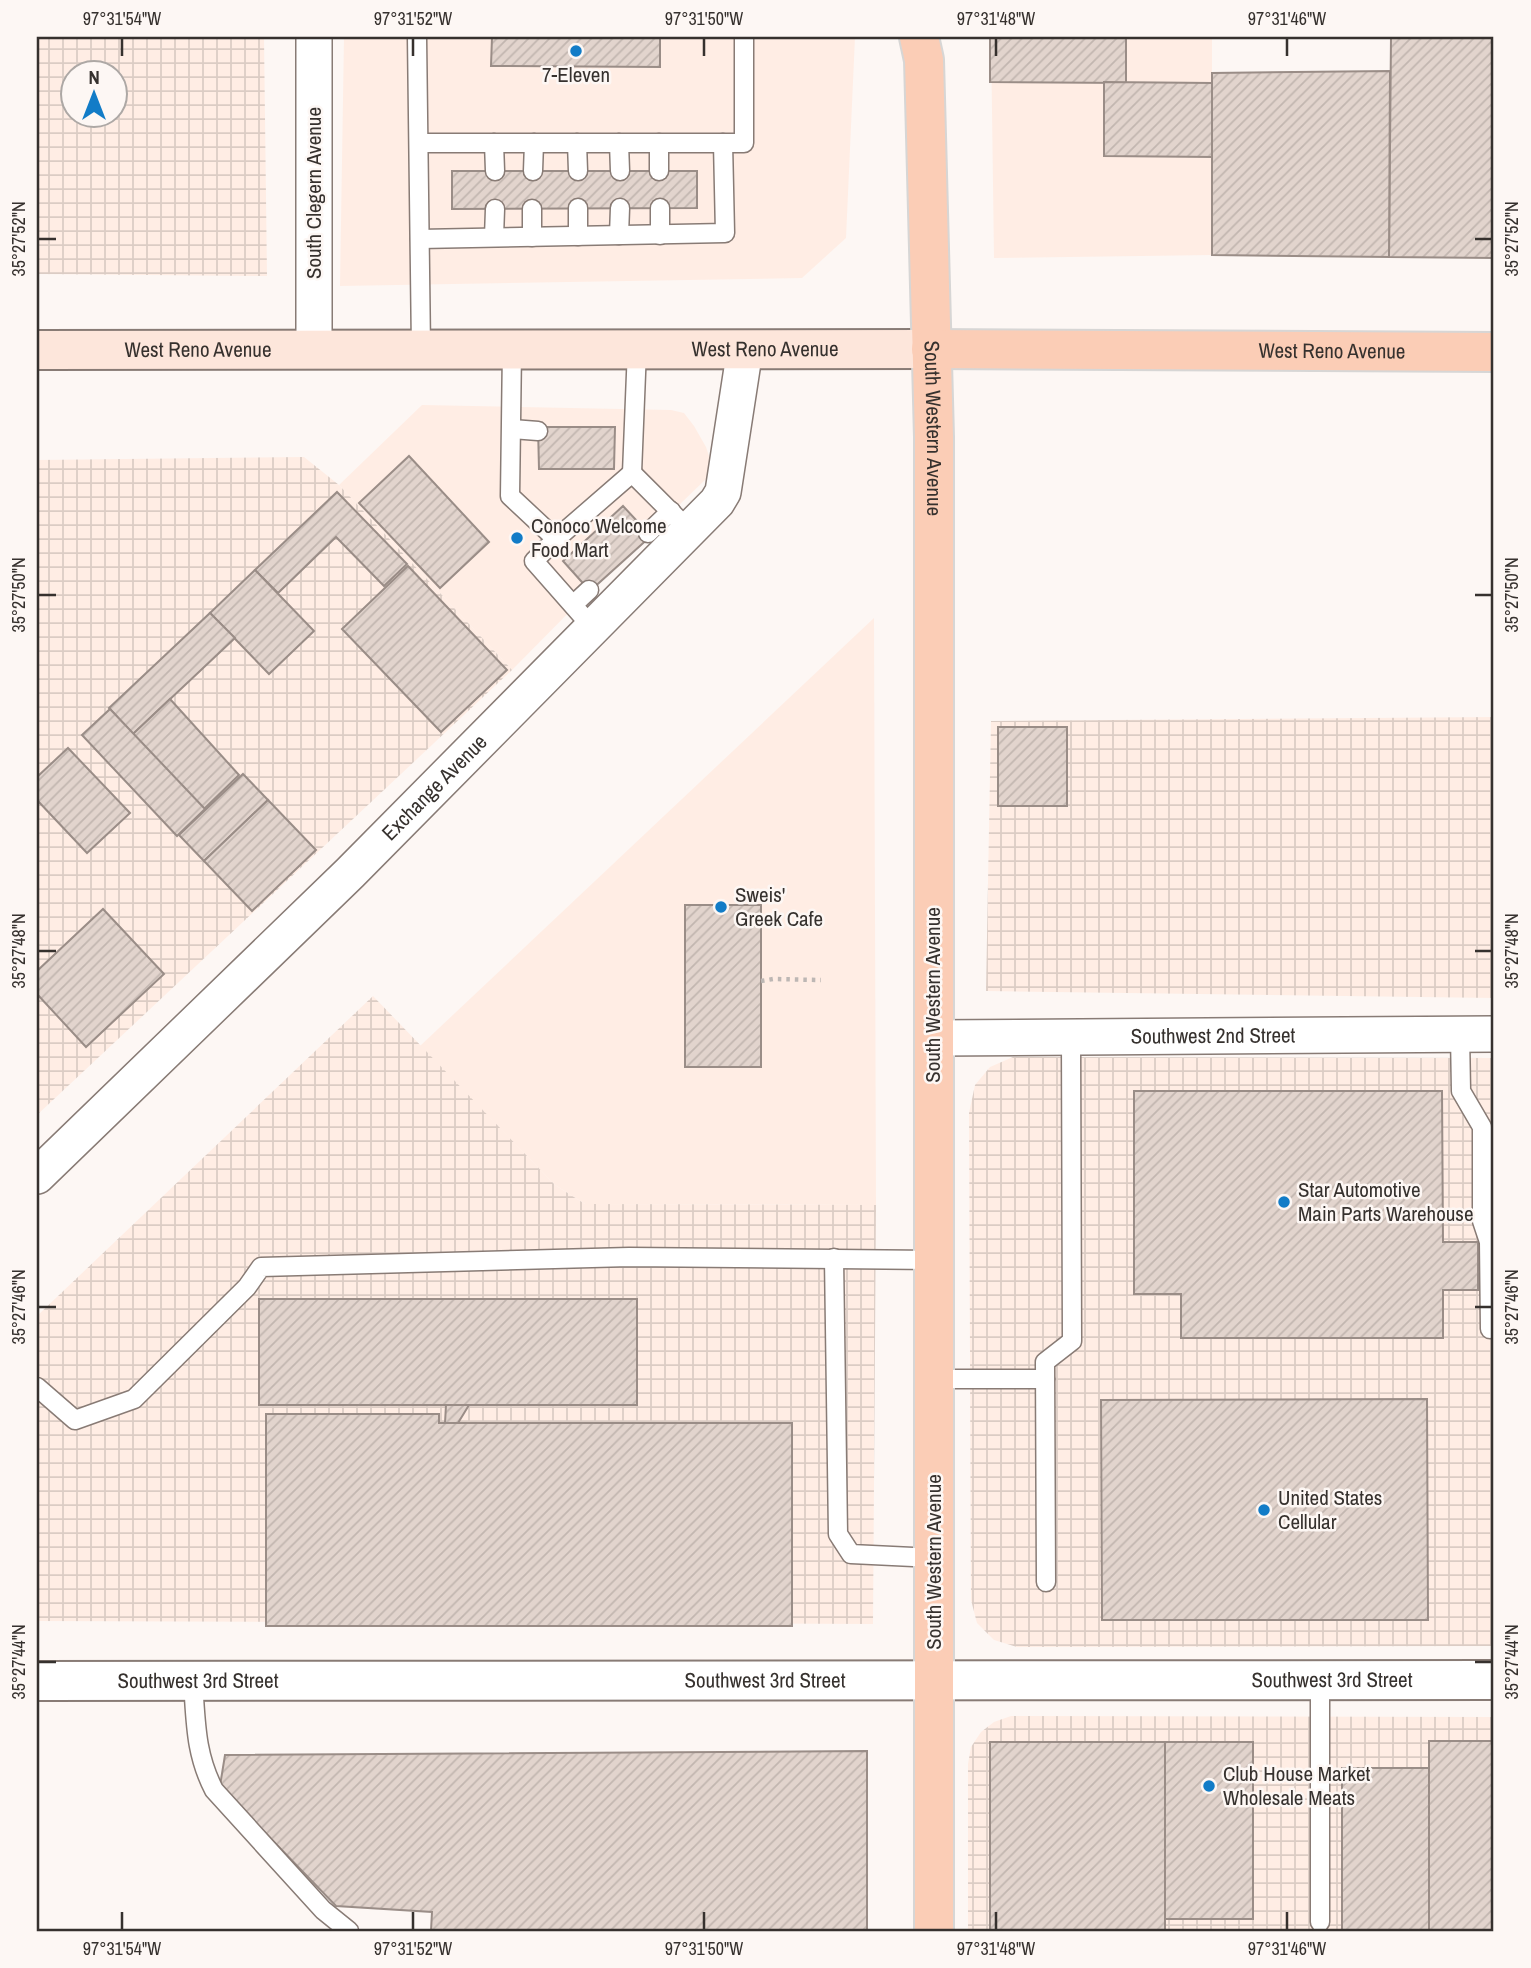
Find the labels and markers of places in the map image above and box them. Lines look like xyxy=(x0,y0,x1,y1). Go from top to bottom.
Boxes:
marker: 7-Eleven xyxy=(568,43,584,59)
place label: 7-Eleven xyxy=(542,60,610,89)
place label: Conoco Welcome Food Mart xyxy=(531,511,667,564)
marker: Conoco Welcome Food Mart xyxy=(509,530,525,546)
place label: Sweis' Greek Cafe xyxy=(735,880,823,933)
marker: Sweis' Greek Cafe xyxy=(713,899,729,915)
place label: Star Automotive Main Parts Warehouse xyxy=(1298,1175,1473,1228)
marker: Star Automotive Main Parts Warehouse xyxy=(1276,1194,1292,1210)
place label: United States Cellular xyxy=(1278,1483,1382,1536)
marker: United States Cellular xyxy=(1256,1502,1272,1518)
place label: Club House Market Wholesale Meats xyxy=(1223,1759,1371,1812)
marker: Club House Market Wholesale Meats xyxy=(1201,1778,1217,1794)

